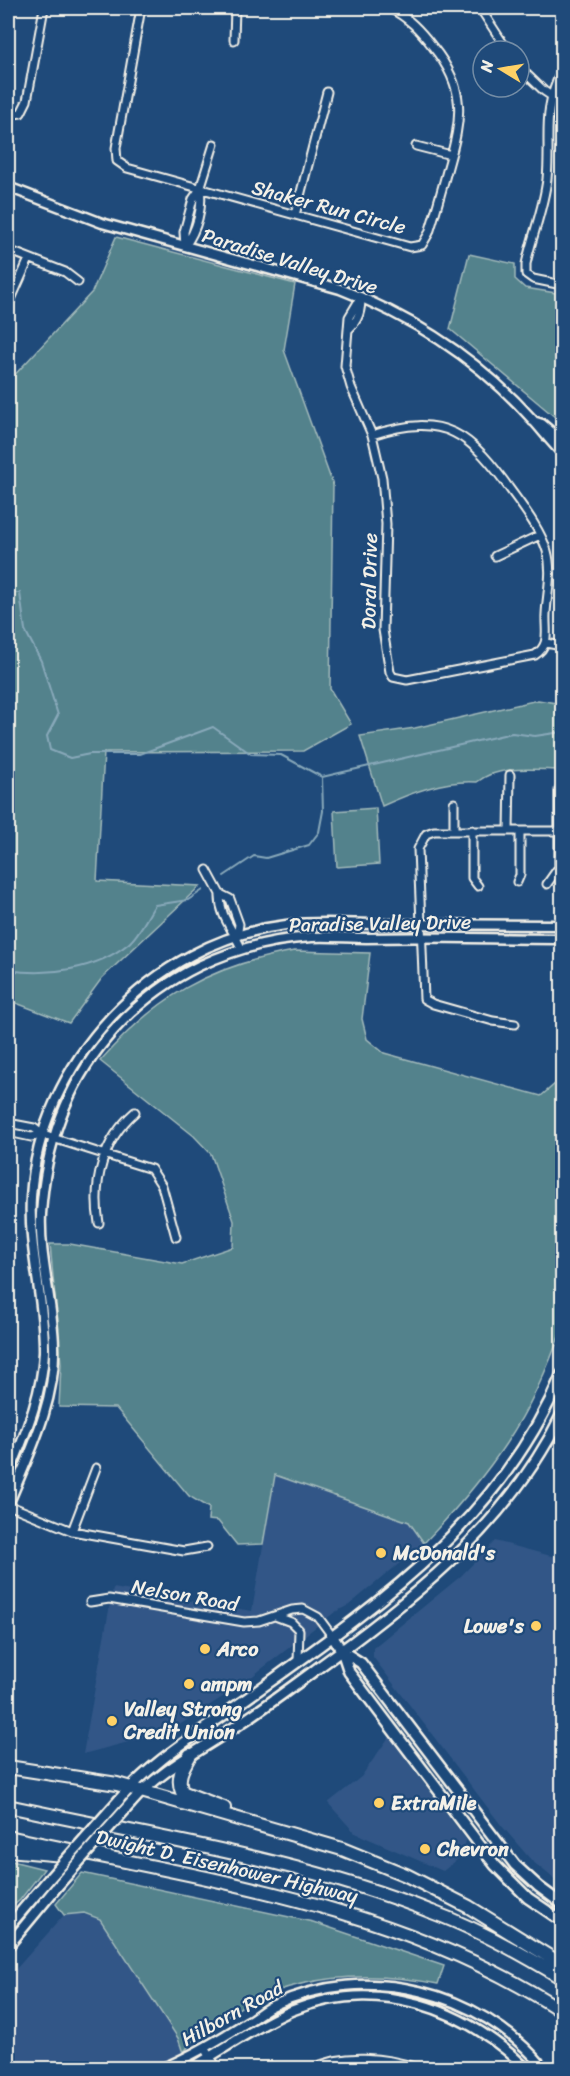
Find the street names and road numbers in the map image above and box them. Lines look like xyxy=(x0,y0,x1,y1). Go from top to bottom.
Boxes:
street label: Shaker Run Circle xyxy=(248,170,410,245)
street label: Paradise Valley Drive xyxy=(198,218,382,305)
street label: Doral Drive xyxy=(351,532,388,630)
street label: Paradise Valley Drive xyxy=(289,904,472,943)
street label: Nelson Road xyxy=(129,1569,243,1622)
street label: Dwight D. Eisenhower Highway xyxy=(92,1819,362,1914)
street label: Hilborn Road xyxy=(174,1970,291,2056)

